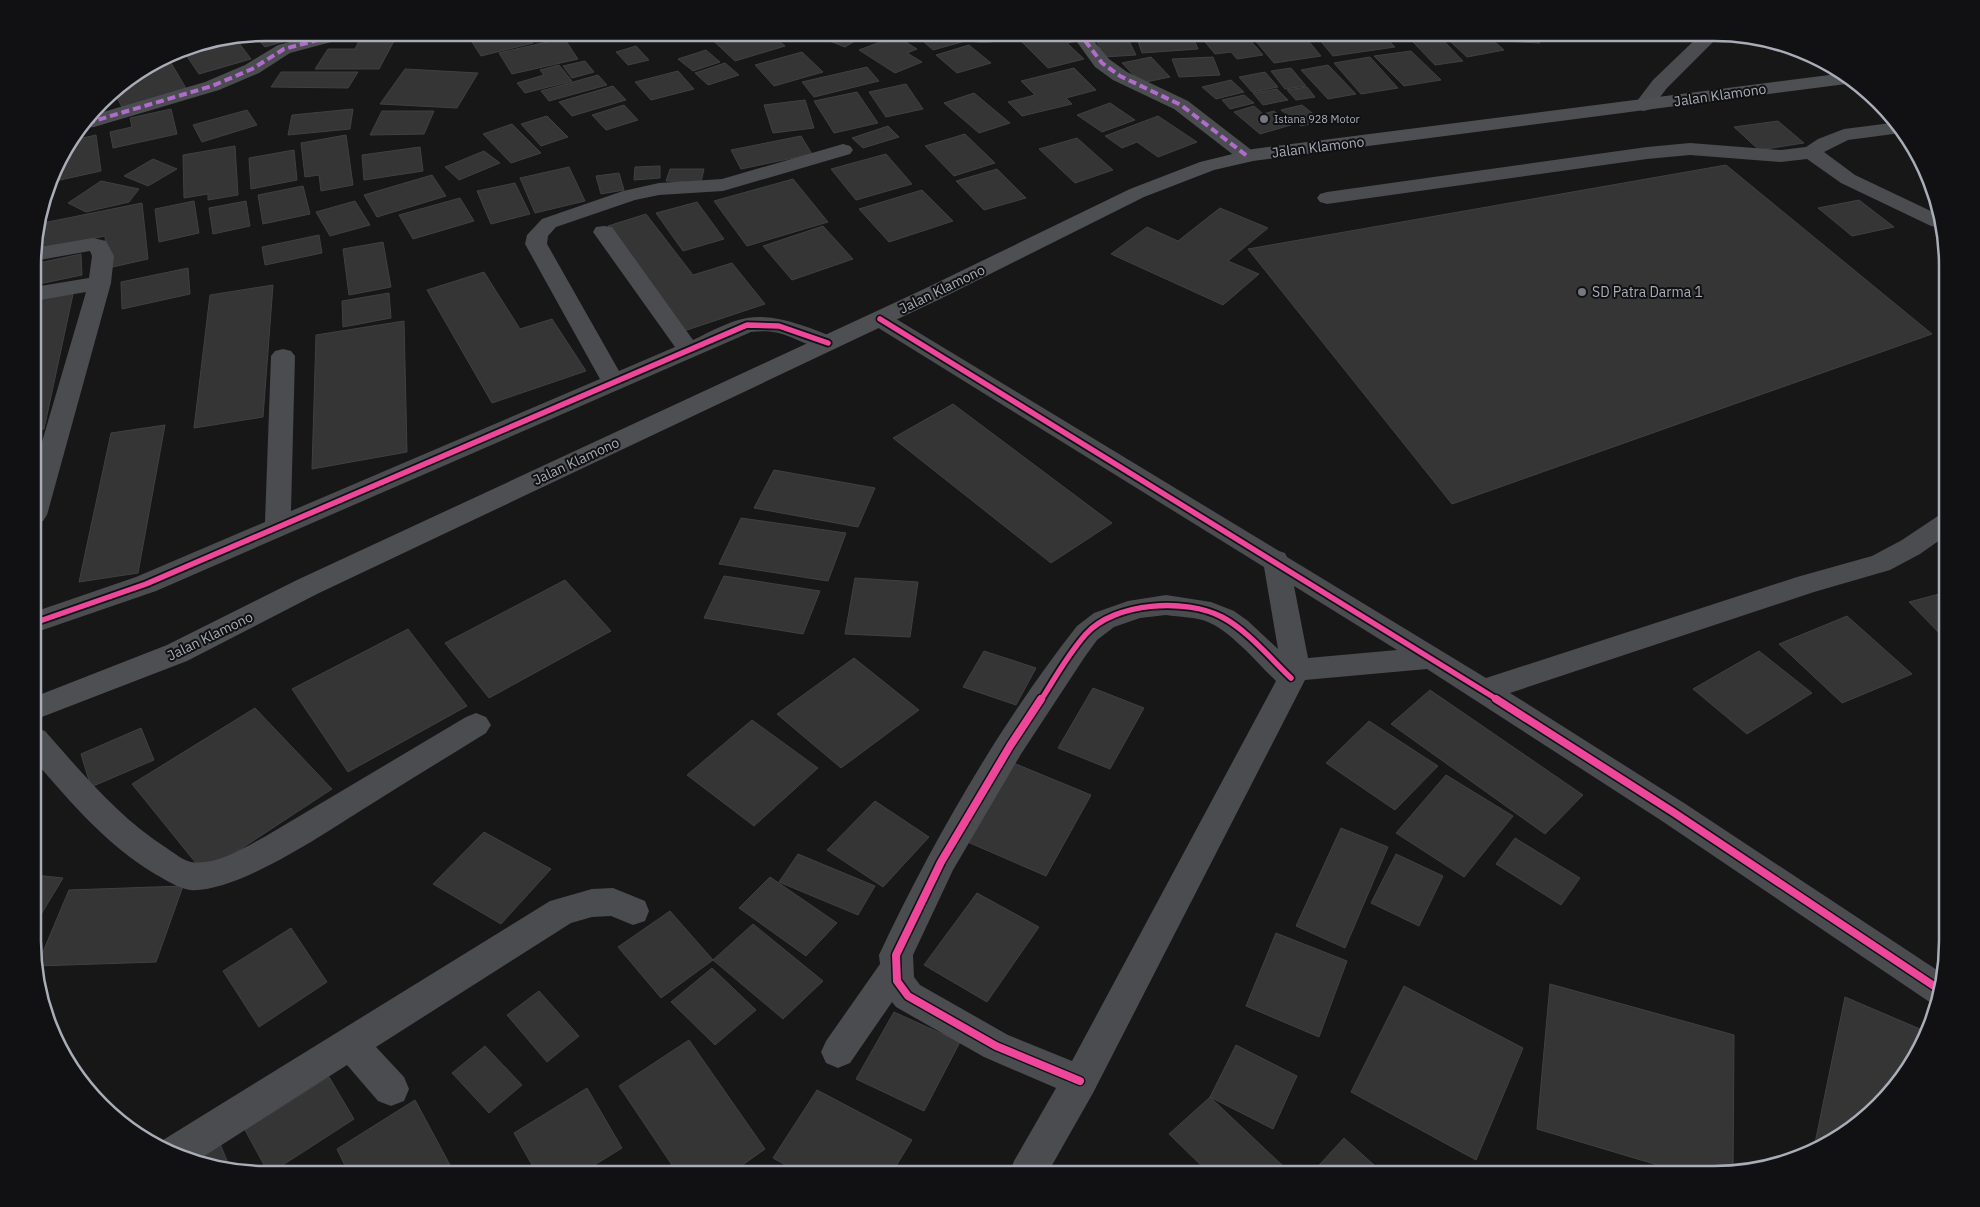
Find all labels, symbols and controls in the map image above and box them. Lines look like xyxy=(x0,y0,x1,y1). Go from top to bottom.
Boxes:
street label: Jalan Klamono xyxy=(1673,80,1768,110)
place label: Istana 928 Motor xyxy=(1274,112,1360,126)
marker: Istana 928 Motor xyxy=(1258,113,1270,125)
street label: Jalan Klamono xyxy=(1271,132,1365,162)
street label: Jalan Klamono xyxy=(896,260,988,318)
place label: SD Patra Darma 1 xyxy=(1592,283,1703,301)
marker: SD Patra Darma 1 xyxy=(1576,286,1588,298)
street label: Jalan Klamono xyxy=(530,433,622,489)
street label: Jalan Klamono xyxy=(164,607,256,665)

